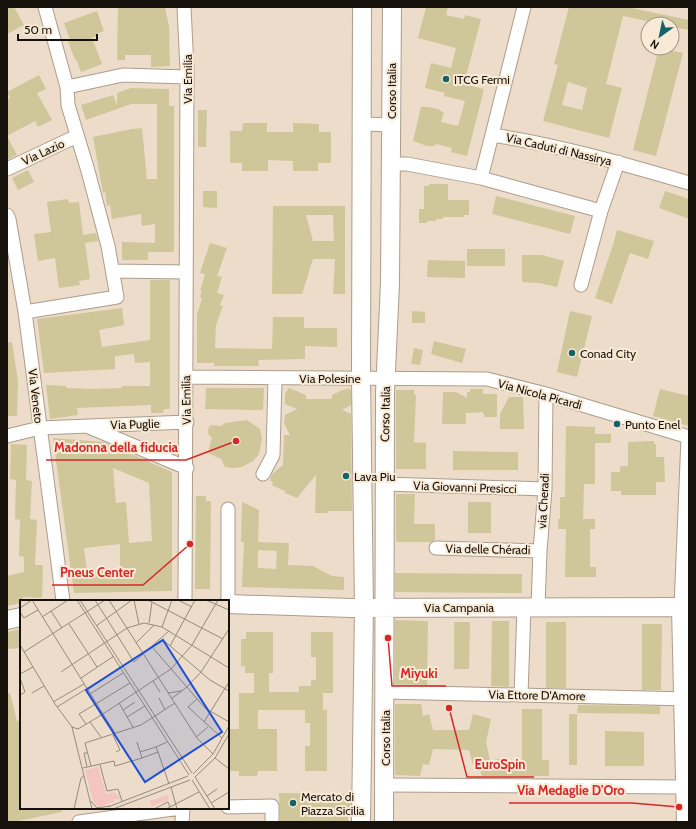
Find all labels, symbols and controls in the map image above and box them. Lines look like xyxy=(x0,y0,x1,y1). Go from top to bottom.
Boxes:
scale bar xyxy=(18,16,97,42)
north arrow xyxy=(640,16,680,56)
text: 50 m xyxy=(24,22,52,37)
text: N xyxy=(647,36,662,52)
street label: Via Emilia xyxy=(180,54,195,104)
street label: Corso Italia xyxy=(384,63,399,119)
place label: ITCG Fermi xyxy=(454,72,510,87)
marker: ITCG Fermi xyxy=(441,74,451,84)
street label: Via Caduti di Nassirya xyxy=(505,130,614,169)
street label: Via Lazio xyxy=(19,135,67,168)
place label: Conad City xyxy=(580,346,636,361)
marker: Conad City xyxy=(567,348,577,358)
street label: Via Veneto xyxy=(25,368,47,425)
street label: Via Polesine xyxy=(299,371,361,386)
street label: Via Emilia xyxy=(178,375,194,425)
street label: Via Nicola Picardi xyxy=(496,376,584,412)
street label: Corso Italia xyxy=(377,386,393,442)
street label: Via Puglie xyxy=(110,416,160,432)
place label: Punto Enel xyxy=(625,417,680,432)
marker: Punto Enel xyxy=(612,419,622,429)
callout: Madonna della fiducia xyxy=(46,435,186,460)
text: Madonna della fiducia xyxy=(54,439,179,455)
place label: Lava Piu xyxy=(354,469,395,484)
marker: Lava Piu xyxy=(341,471,351,481)
street label: via Cheradi xyxy=(534,473,552,529)
street label: Via Giovanni Presicci xyxy=(413,478,517,496)
street label: Via delle Chéradi xyxy=(445,541,531,557)
callout: Pneus Center xyxy=(52,560,143,585)
text: Pneus Center xyxy=(60,564,135,580)
inset map xyxy=(20,600,229,809)
street label: Via Campania xyxy=(424,600,494,615)
callout: Miyuki xyxy=(392,661,446,686)
text: Miyuki xyxy=(400,665,438,681)
street label: Via Ettore D'Amore xyxy=(488,687,586,703)
street label: Corso Italia xyxy=(378,710,393,766)
callout: EuroSpin xyxy=(467,752,534,777)
text: EuroSpin xyxy=(475,756,526,772)
callout: Via Medaglie D'Oro xyxy=(509,778,632,803)
text: Via Medaglie D'Oro xyxy=(517,782,625,798)
place label: Mercato di Piazza Sicilia xyxy=(301,789,365,818)
marker: Mercato di Piazza Sicilia xyxy=(288,798,298,808)

